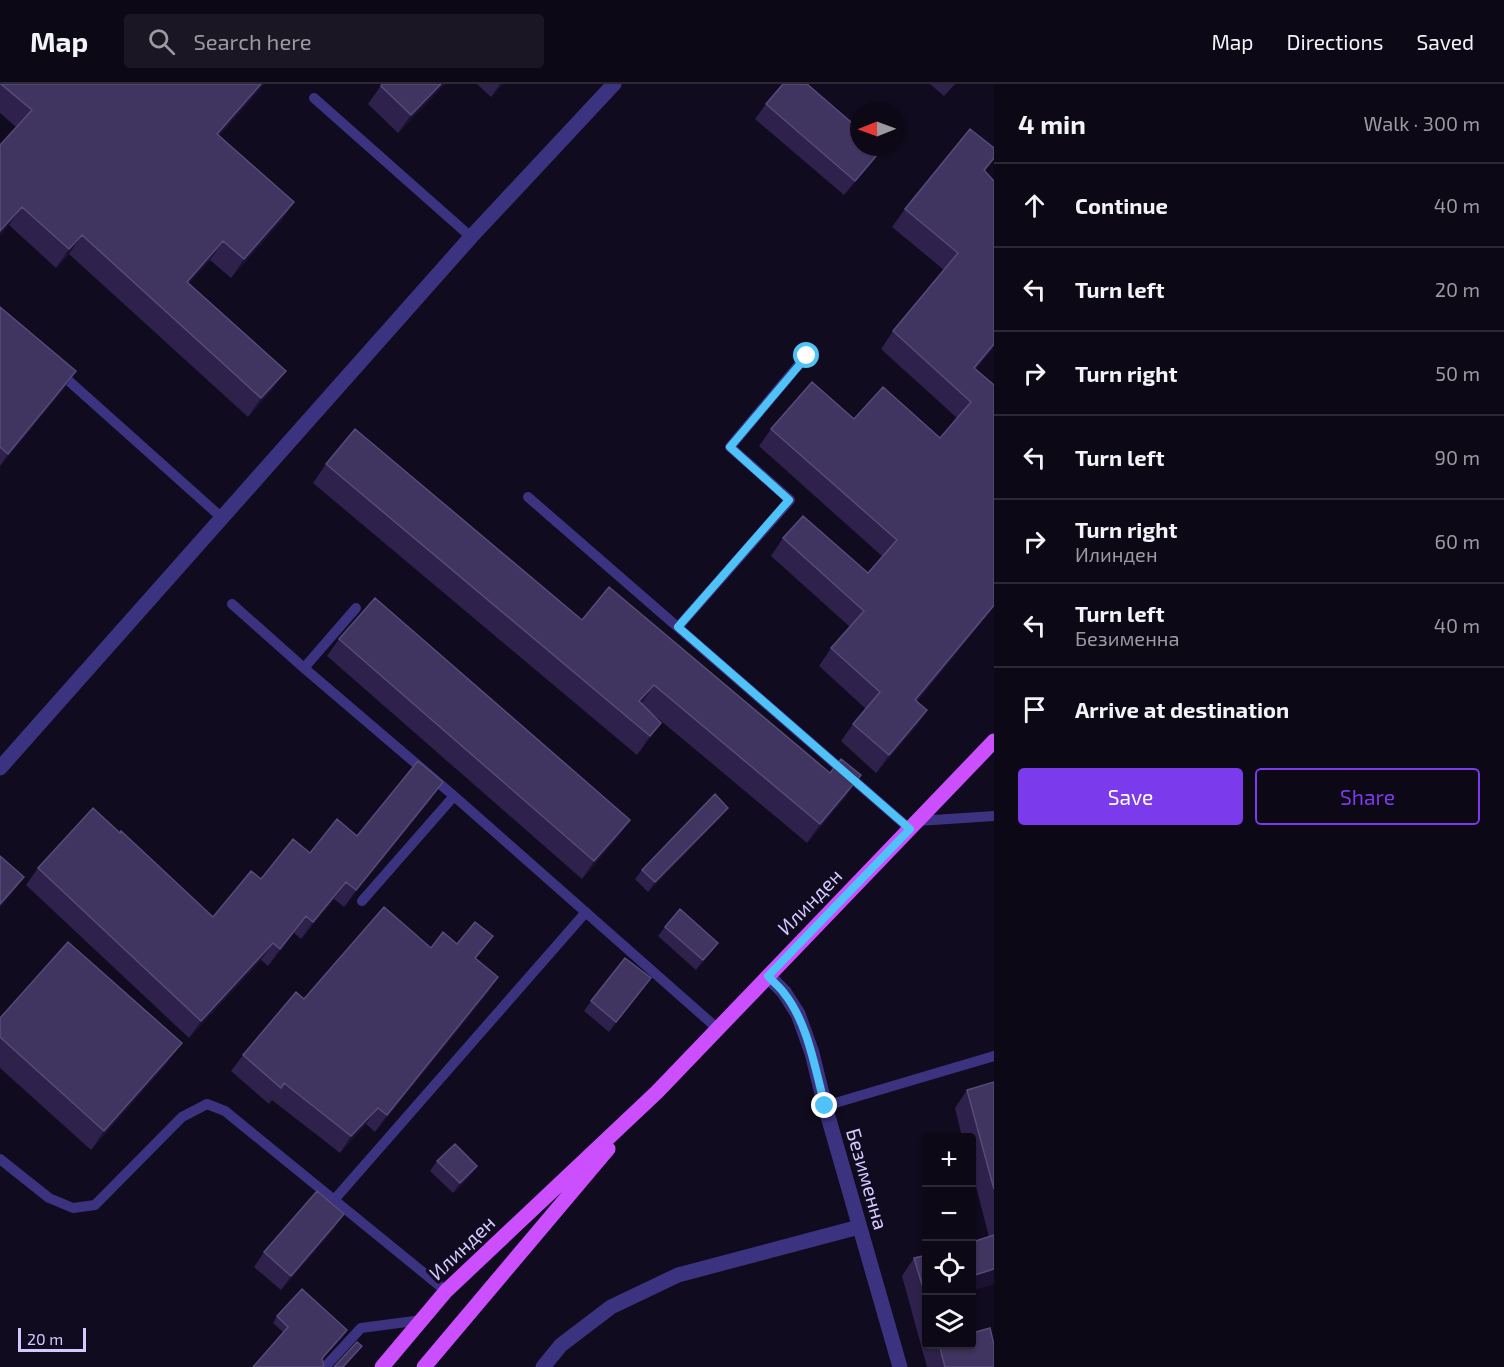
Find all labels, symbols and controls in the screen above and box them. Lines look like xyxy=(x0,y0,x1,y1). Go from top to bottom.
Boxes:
search box xyxy=(124,14,544,68)
text: Map xyxy=(30,24,88,58)
icon: search xyxy=(145,25,178,58)
text: Search here xyxy=(193,28,312,54)
text: Map xyxy=(1211,29,1254,54)
text: Directions xyxy=(1287,29,1383,54)
text: Saved xyxy=(1416,29,1474,54)
north arrow xyxy=(850,102,904,156)
text: 4 min xyxy=(1018,108,1086,139)
text: Walk · 300 m xyxy=(1364,111,1480,135)
icon: ahead xyxy=(1018,189,1051,222)
text: Continue xyxy=(1075,192,1168,218)
text: 40 m xyxy=(1434,193,1480,217)
icon: left xyxy=(1018,273,1051,306)
text: Turn left xyxy=(1075,276,1164,302)
text: 20 m xyxy=(1435,277,1480,301)
route start xyxy=(793,342,819,368)
icon: right xyxy=(1018,357,1051,390)
text: Turn right xyxy=(1075,360,1177,386)
text: 50 m xyxy=(1435,361,1480,385)
icon: left xyxy=(1018,441,1051,474)
text: Turn left xyxy=(1075,444,1164,470)
text: 90 m xyxy=(1435,445,1480,469)
text: Turn right xyxy=(1075,516,1177,542)
icon: right xyxy=(1018,525,1051,558)
text: 60 m xyxy=(1435,529,1480,553)
text: Илинден xyxy=(1075,542,1158,566)
text: Turn left xyxy=(1075,600,1164,626)
icon: left xyxy=(1018,609,1051,642)
text: 40 m xyxy=(1434,613,1480,637)
text: Безименна xyxy=(1075,626,1179,650)
icon: arrive xyxy=(1018,693,1051,726)
text: Arrive at destination xyxy=(1075,696,1289,722)
button: Save xyxy=(1018,768,1243,825)
button: Share xyxy=(1255,768,1480,825)
street label: Илинден xyxy=(772,863,847,939)
route end xyxy=(811,1092,837,1118)
street label: Безименна xyxy=(842,1125,894,1232)
map controls xyxy=(922,1133,976,1349)
button: + xyxy=(922,1133,976,1187)
button: − xyxy=(922,1187,976,1241)
street label: Илинден xyxy=(423,1210,499,1285)
button: locate xyxy=(922,1241,976,1295)
button: layers xyxy=(922,1295,976,1349)
scale bar xyxy=(18,1325,86,1352)
text: 20 m xyxy=(27,1329,63,1348)

